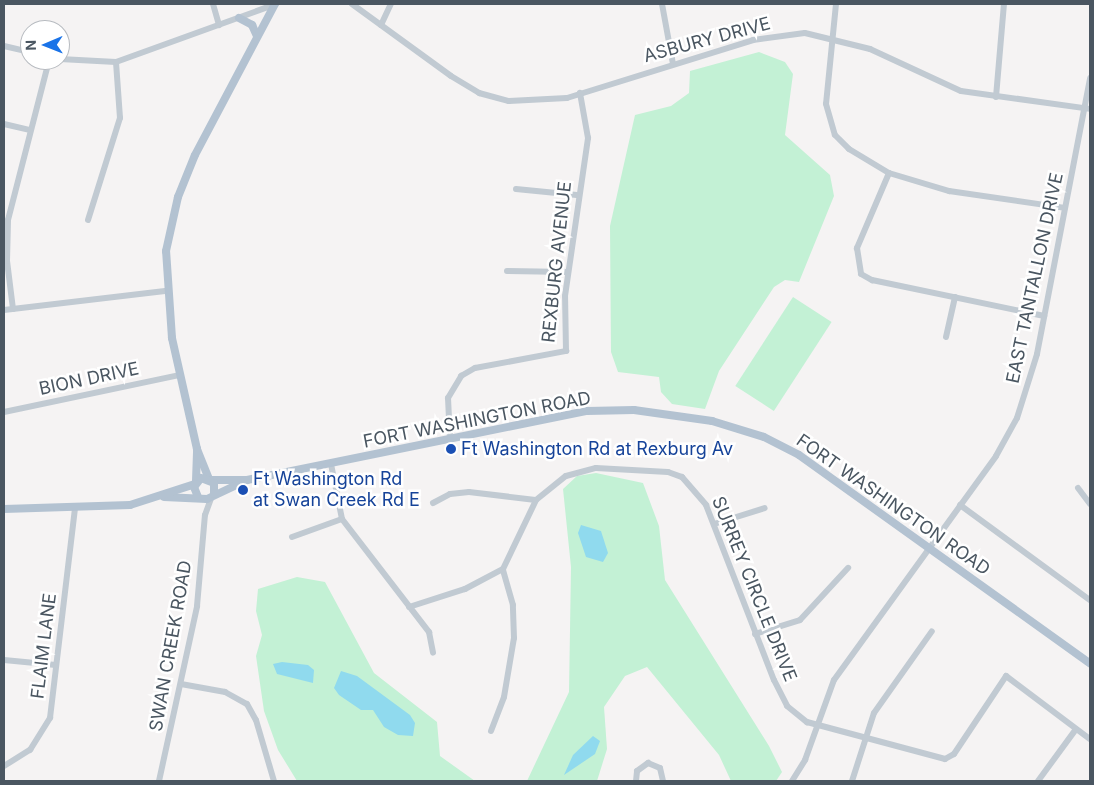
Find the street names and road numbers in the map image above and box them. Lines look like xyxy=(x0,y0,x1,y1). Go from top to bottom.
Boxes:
street label: ASBURY DRIVE xyxy=(641,13,773,67)
street label: EAST TANTALLON DRIVE xyxy=(1002,171,1068,385)
street label: REXBURG AVENUE xyxy=(538,180,576,344)
street label: BION DRIVE xyxy=(37,358,141,400)
street label: FORT WASHINGTON ROAD xyxy=(361,387,593,453)
street label: FORT WASHINGTON ROAD xyxy=(792,430,994,580)
street label: SURREY CIRCLE DRIVE xyxy=(707,493,801,685)
street label: SWAN CREEK ROAD xyxy=(145,559,197,733)
street label: FLAIM LANE xyxy=(27,592,61,700)

